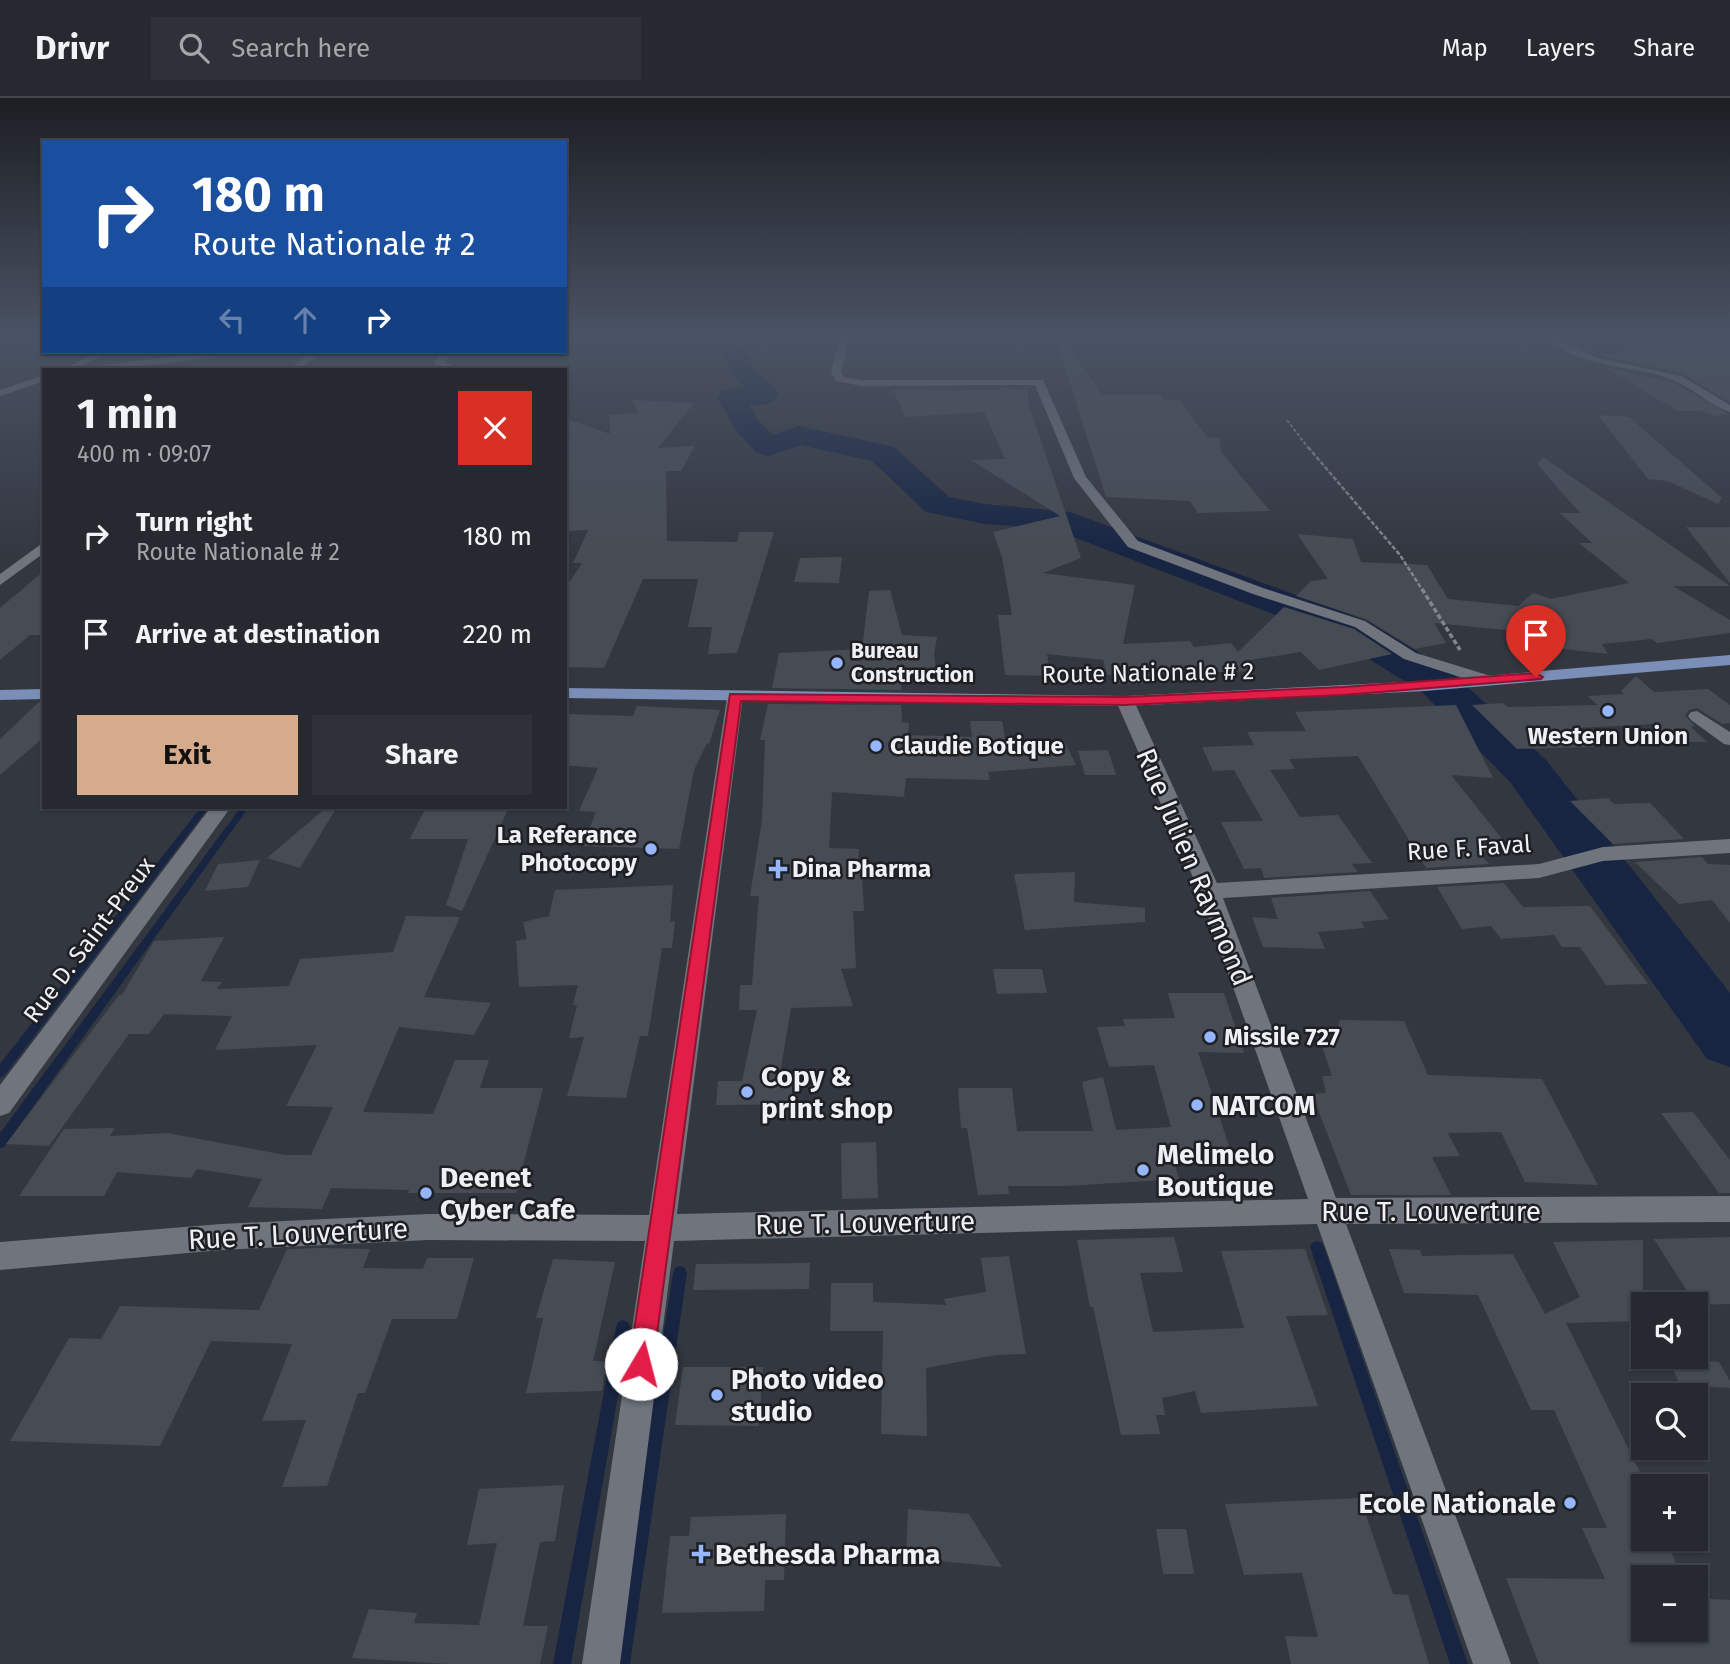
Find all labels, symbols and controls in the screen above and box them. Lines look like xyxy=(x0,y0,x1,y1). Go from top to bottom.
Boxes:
search box xyxy=(151,17,641,80)
text: Drivr xyxy=(35,28,109,68)
icon: search xyxy=(175,29,213,67)
text: Search here xyxy=(231,33,370,64)
text: Map xyxy=(1442,34,1488,62)
text: Layers xyxy=(1526,34,1595,62)
text: Share xyxy=(1633,34,1695,62)
text: 180 m xyxy=(192,165,325,224)
icon: right xyxy=(77,168,168,259)
text: Route Nationale # 2 xyxy=(192,225,476,263)
icon: left xyxy=(213,301,251,339)
icon: ahead xyxy=(286,301,324,339)
icon: right xyxy=(359,301,397,339)
text: 1 min xyxy=(77,389,178,439)
button: close xyxy=(458,391,532,465)
text: 400 m · 09:07 xyxy=(77,440,211,468)
text: Turn right xyxy=(136,507,253,538)
icon: right xyxy=(77,517,115,555)
text: 180 m xyxy=(463,521,532,552)
text: Route Nationale # 2 xyxy=(136,538,340,566)
pin xyxy=(1506,605,1566,677)
icon: arrive xyxy=(77,615,115,653)
icon: arrive xyxy=(1517,616,1555,654)
text: Arrive at destination xyxy=(136,619,380,650)
text: 220 m xyxy=(463,619,532,650)
place label: Bureau Construction xyxy=(851,638,974,688)
marker: Bureau Construction xyxy=(829,655,845,671)
street label: Route Nationale # 2 xyxy=(1041,657,1255,689)
marker: Western Union xyxy=(1600,703,1616,719)
button: Exit xyxy=(77,715,298,795)
button: Share xyxy=(312,715,532,795)
place label: Western Union xyxy=(1528,722,1688,750)
place label: Claudie Botique xyxy=(890,732,1064,760)
marker: Claudie Botique xyxy=(868,738,884,754)
street label: Rue Julien Raymond xyxy=(1129,743,1259,991)
place label: La Referance Photocopy xyxy=(497,821,638,877)
street label: Rue F. Faval xyxy=(1406,830,1532,866)
marker: La Referance Photocopy xyxy=(643,841,659,857)
street label: Rue D. Saint-Preux xyxy=(18,851,161,1028)
place label: Dina Pharma xyxy=(792,855,931,883)
marker: Dina Pharma xyxy=(770,861,786,877)
place label: Missile 727 xyxy=(1224,1023,1340,1051)
marker: Missile 727 xyxy=(1202,1029,1218,1045)
place label: Copy & print shop xyxy=(761,1060,893,1125)
marker: Copy & print shop xyxy=(739,1084,755,1100)
place label: NATCOM xyxy=(1211,1089,1315,1122)
marker: NATCOM xyxy=(1189,1097,1205,1113)
place label: Melimelo Boutique xyxy=(1157,1138,1274,1203)
place label: Deenet Cyber Cafe xyxy=(440,1161,576,1226)
marker: Melimelo Boutique xyxy=(1135,1162,1151,1178)
marker: Deenet Cyber Cafe xyxy=(418,1185,434,1201)
street label: Rue T. Louverture xyxy=(1321,1195,1541,1228)
street label: Rue T. Louverture xyxy=(755,1205,975,1241)
street label: Rue T. Louverture xyxy=(187,1212,409,1256)
map controls xyxy=(1631,1292,1708,1642)
button: sound xyxy=(1631,1292,1708,1369)
position arrow xyxy=(604,1327,678,1401)
place label: Photo video studio xyxy=(731,1363,884,1428)
button: search xyxy=(1631,1383,1708,1460)
marker: Photo video studio xyxy=(709,1387,725,1403)
button: + xyxy=(1631,1474,1708,1551)
place label: Ecole Nationale xyxy=(1359,1487,1556,1520)
marker: Ecole Nationale xyxy=(1562,1495,1578,1511)
place label: Bethesda Pharma xyxy=(715,1538,940,1571)
marker: Bethesda Pharma xyxy=(693,1546,709,1562)
button: − xyxy=(1631,1565,1708,1642)

